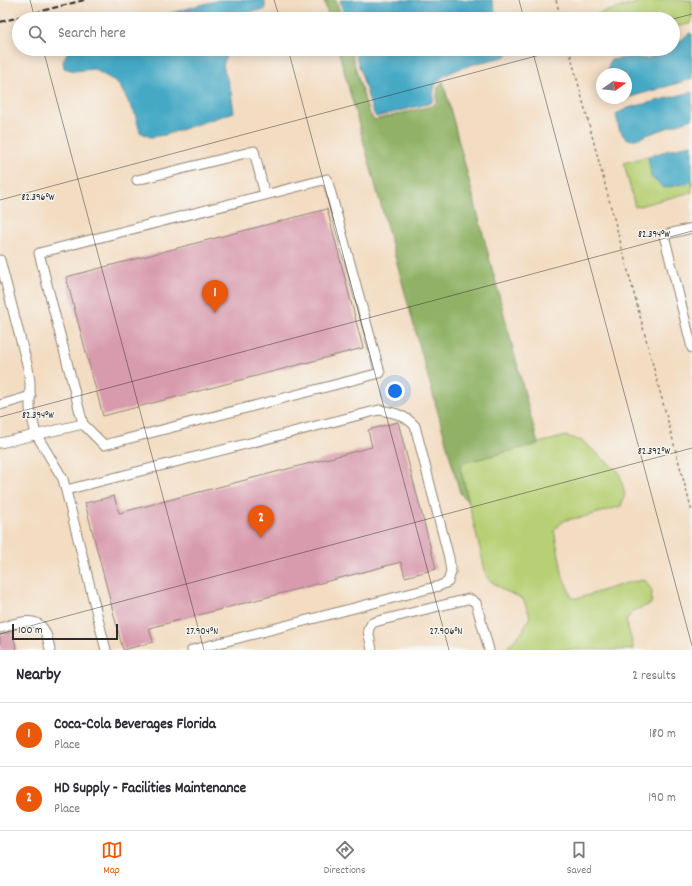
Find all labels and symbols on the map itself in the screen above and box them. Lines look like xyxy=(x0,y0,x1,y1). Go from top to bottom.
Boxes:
north arrow xyxy=(596,68,632,104)
text: 82.396°W xyxy=(22,191,55,205)
text: 82.394°W xyxy=(638,228,670,242)
pin: 1 xyxy=(202,280,228,313)
your location xyxy=(385,381,405,401)
text: 82.394°W xyxy=(22,409,54,423)
text: 82.392°W xyxy=(638,445,670,459)
pin: 2 xyxy=(248,505,274,538)
scale bar xyxy=(12,622,118,641)
text: 27.904°N xyxy=(186,625,218,639)
text: 27.906°N xyxy=(430,625,463,639)

